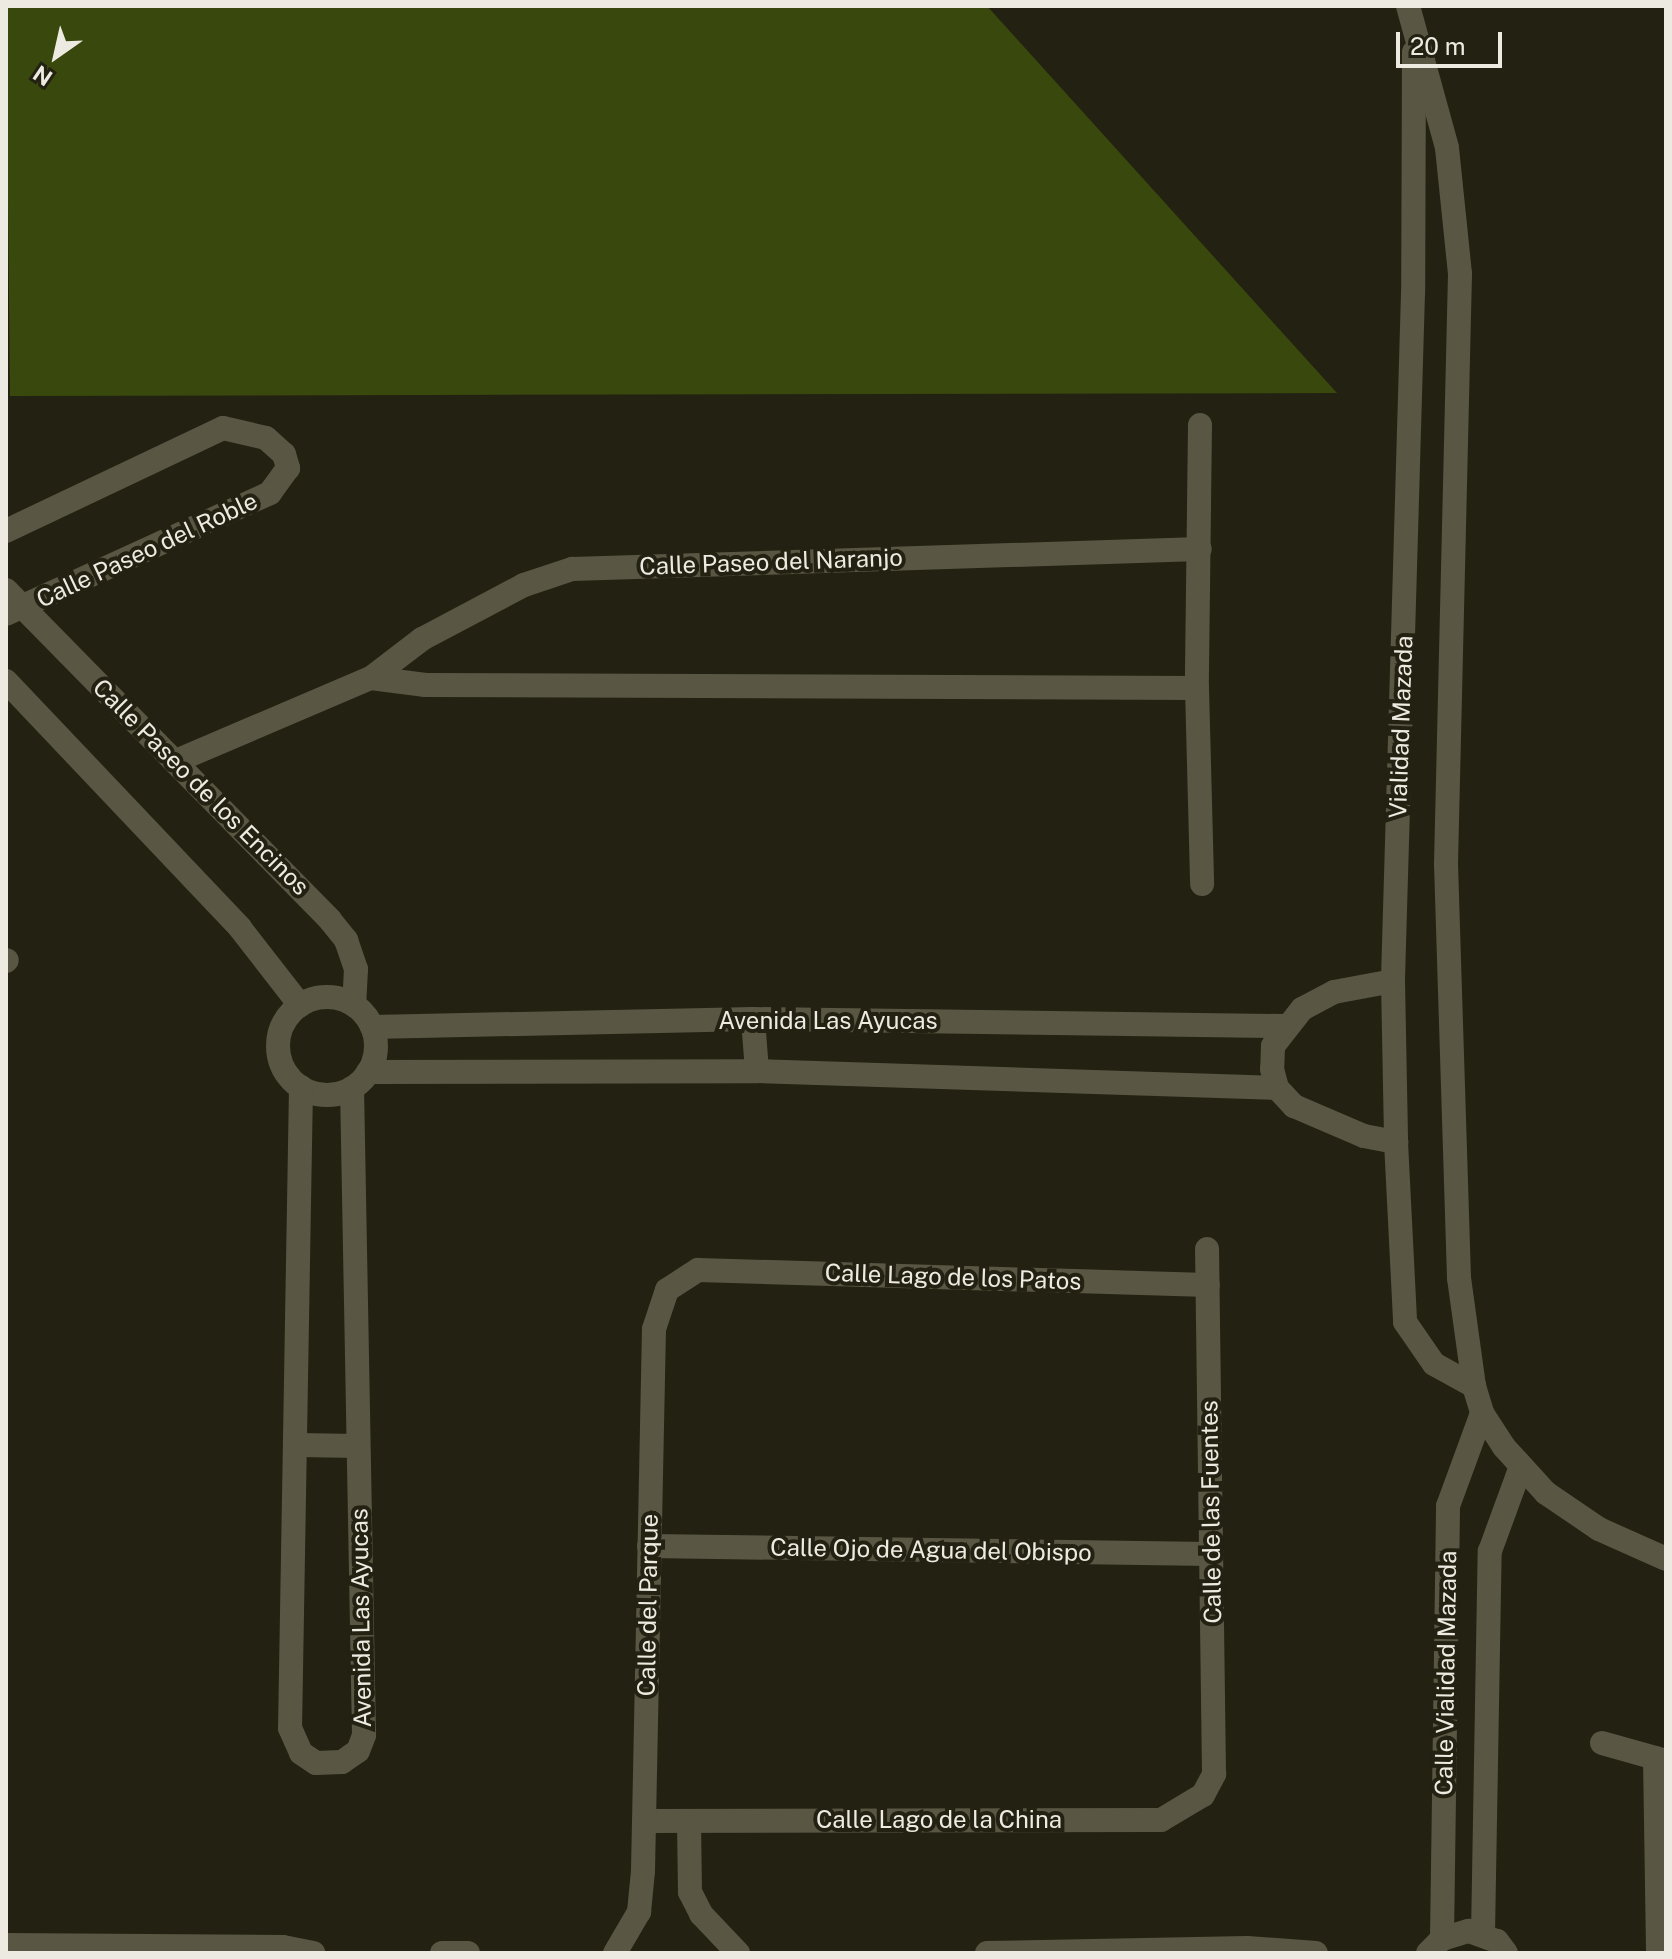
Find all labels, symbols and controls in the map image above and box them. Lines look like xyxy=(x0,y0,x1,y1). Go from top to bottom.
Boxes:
north arrow xyxy=(16,16,96,96)
scale bar xyxy=(1400,16,1506,66)
text: 20 m xyxy=(1410,32,1466,60)
text: N xyxy=(28,60,57,91)
street label: Calle Paseo del Roble xyxy=(32,486,262,614)
street label: Calle Paseo del Naranjo xyxy=(638,543,904,581)
street label: Vialidad Mazada xyxy=(1383,635,1419,819)
street label: Calle Paseo de los Encinos xyxy=(87,673,315,901)
street label: Avenida Las Ayucas xyxy=(718,1007,938,1035)
street label: Calle Lago de los Patos xyxy=(824,1258,1082,1296)
street label: Calle de las Fuentes xyxy=(1195,1400,1227,1624)
street label: Avenida Las Ayucas xyxy=(345,1508,377,1728)
street label: Calle del Parque xyxy=(632,1513,664,1697)
street label: Calle Ojo de Agua del Obispo xyxy=(769,1533,1093,1567)
street label: Calle Vialidad Mazada xyxy=(1429,1550,1463,1796)
street label: Calle Lago de la China xyxy=(816,1806,1062,1834)

